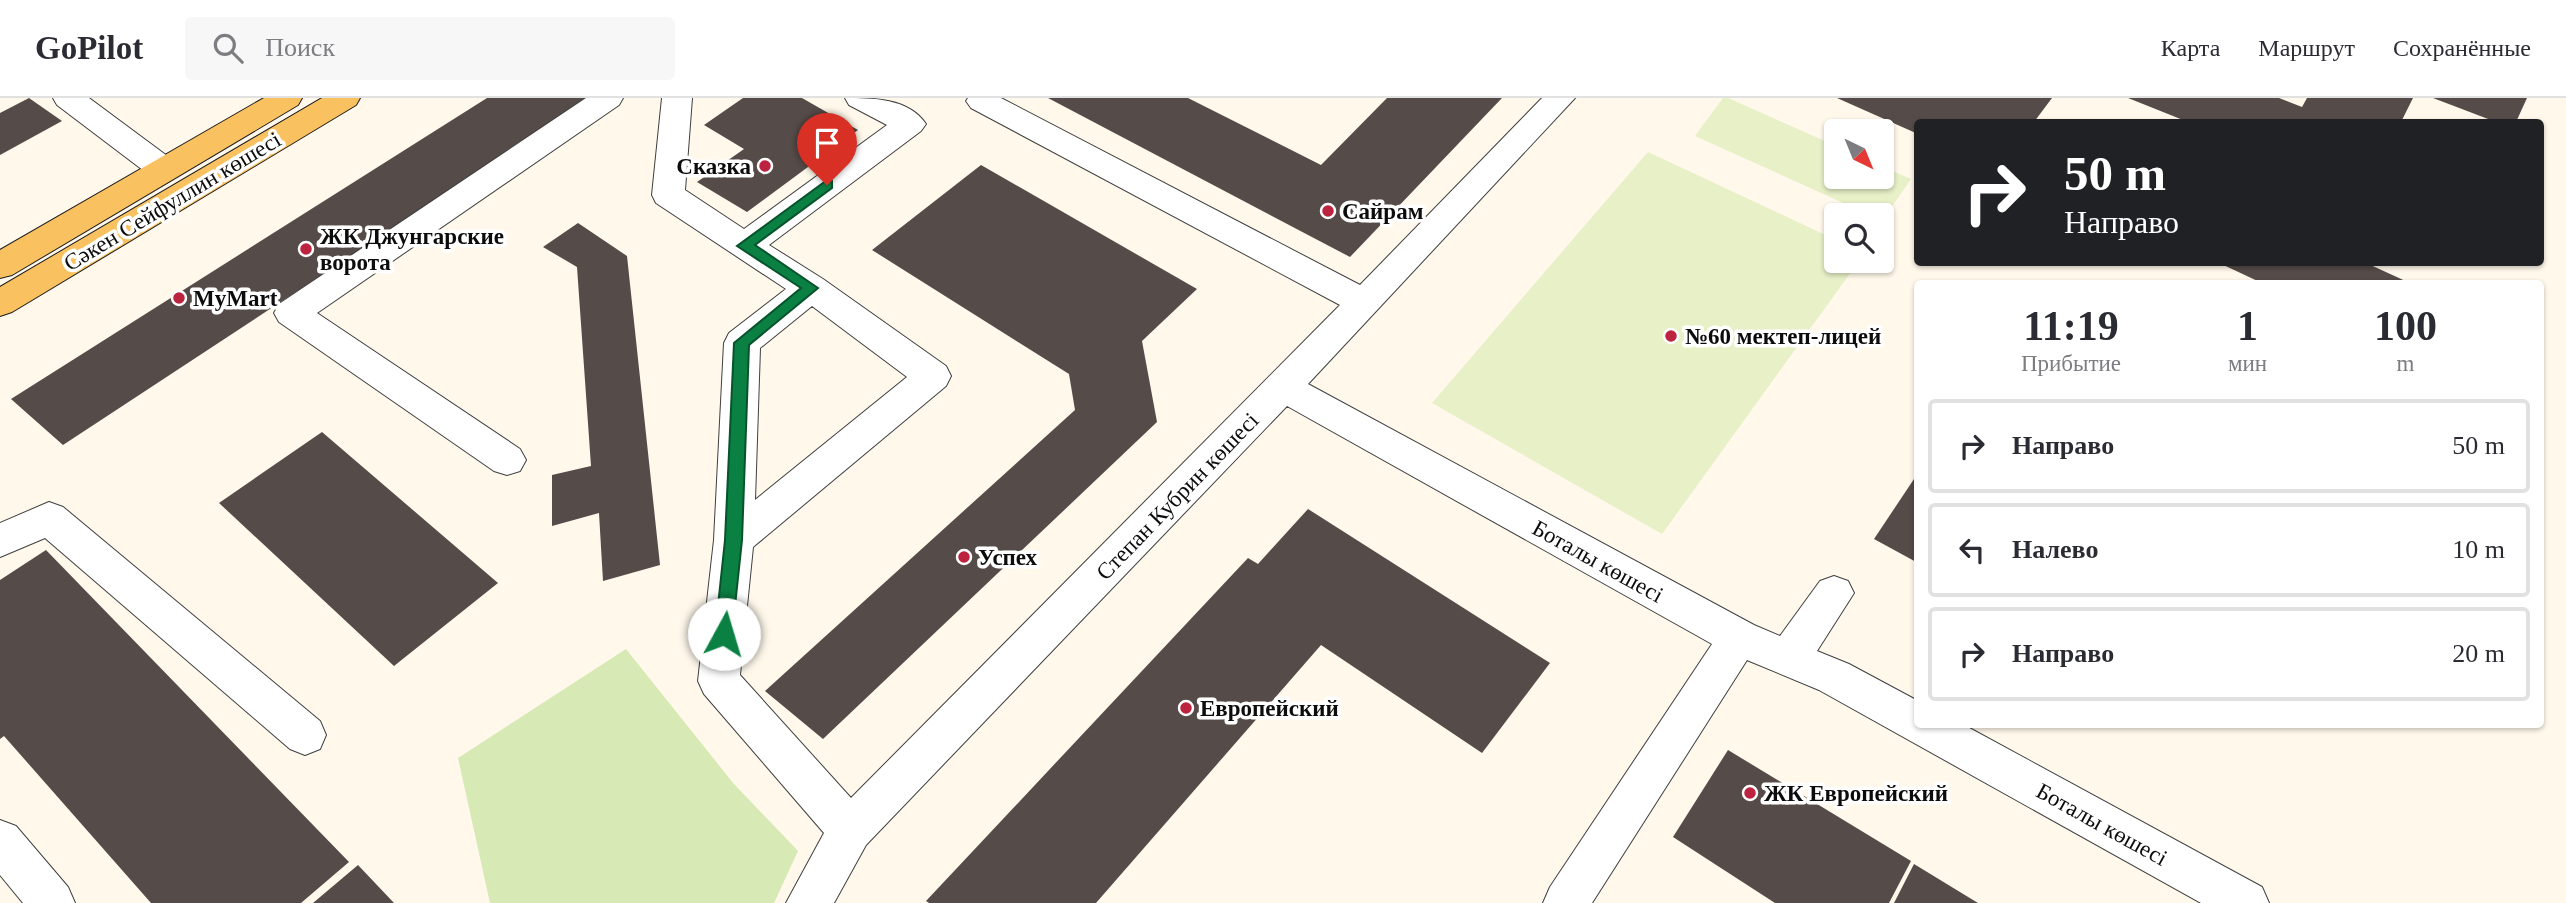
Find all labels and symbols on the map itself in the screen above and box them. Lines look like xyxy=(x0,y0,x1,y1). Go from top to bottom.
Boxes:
pin xyxy=(797,113,857,185)
north arrow xyxy=(1824,119,1894,189)
street label: Сәкен Сейфуллин көшесі xyxy=(59,127,285,276)
place label: Сказка xyxy=(676,154,751,179)
marker: Сказка xyxy=(757,158,773,174)
place label: Сайрам xyxy=(1342,199,1423,224)
marker: Сайрам xyxy=(1320,203,1336,219)
place label: ЖК Джунгарские ворота xyxy=(320,224,504,275)
marker: ЖК Джунгарские ворота xyxy=(298,241,314,257)
place label: MyMart xyxy=(193,286,278,311)
marker: MyMart xyxy=(171,290,187,306)
place label: №60 мектеп-лицей xyxy=(1685,324,1881,349)
marker: №60 мектеп-лицей xyxy=(1663,328,1679,344)
street label: Степан Кубрин көшесі xyxy=(1091,408,1263,585)
street label: Боталы көшесі xyxy=(1528,515,1667,608)
place label: Успех xyxy=(978,545,1038,570)
marker: Успех xyxy=(956,549,972,565)
position arrow xyxy=(687,597,761,671)
place label: Европейский xyxy=(1200,696,1339,721)
marker: Европейский xyxy=(1178,700,1194,716)
street label: Боталы көшесі xyxy=(2032,778,2171,871)
place label: ЖК Европейский xyxy=(1764,781,1948,806)
marker: ЖК Европейский xyxy=(1742,785,1758,801)

